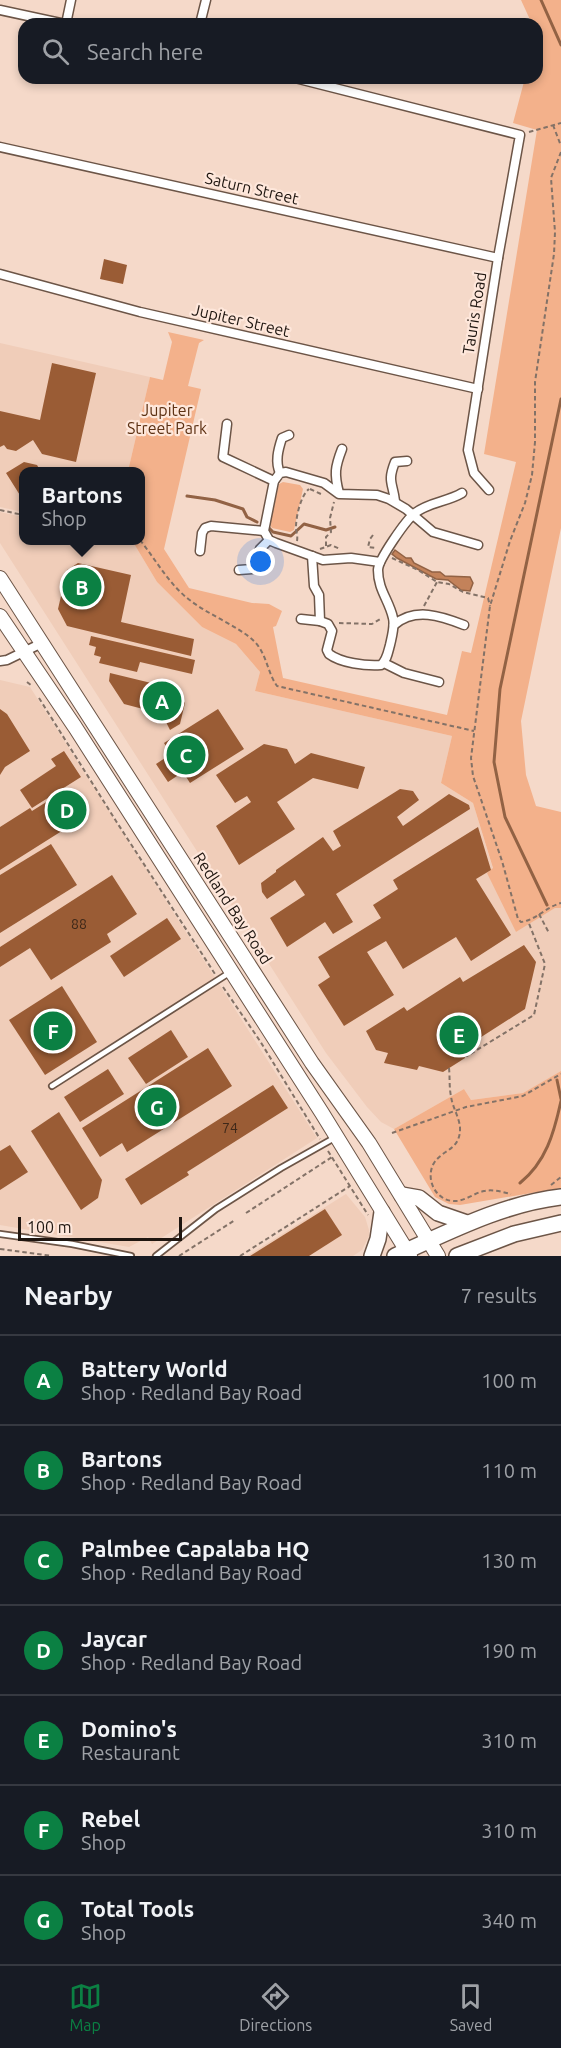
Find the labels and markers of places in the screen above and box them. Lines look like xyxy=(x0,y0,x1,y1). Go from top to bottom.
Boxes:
pin: B xyxy=(62,564,101,610)
pin: A xyxy=(142,678,182,724)
pin: C xyxy=(166,732,206,777)
pin: D xyxy=(48,788,86,832)
pin: F xyxy=(34,1008,72,1054)
pin: E xyxy=(440,1012,478,1058)
pin: G xyxy=(138,1084,176,1130)

